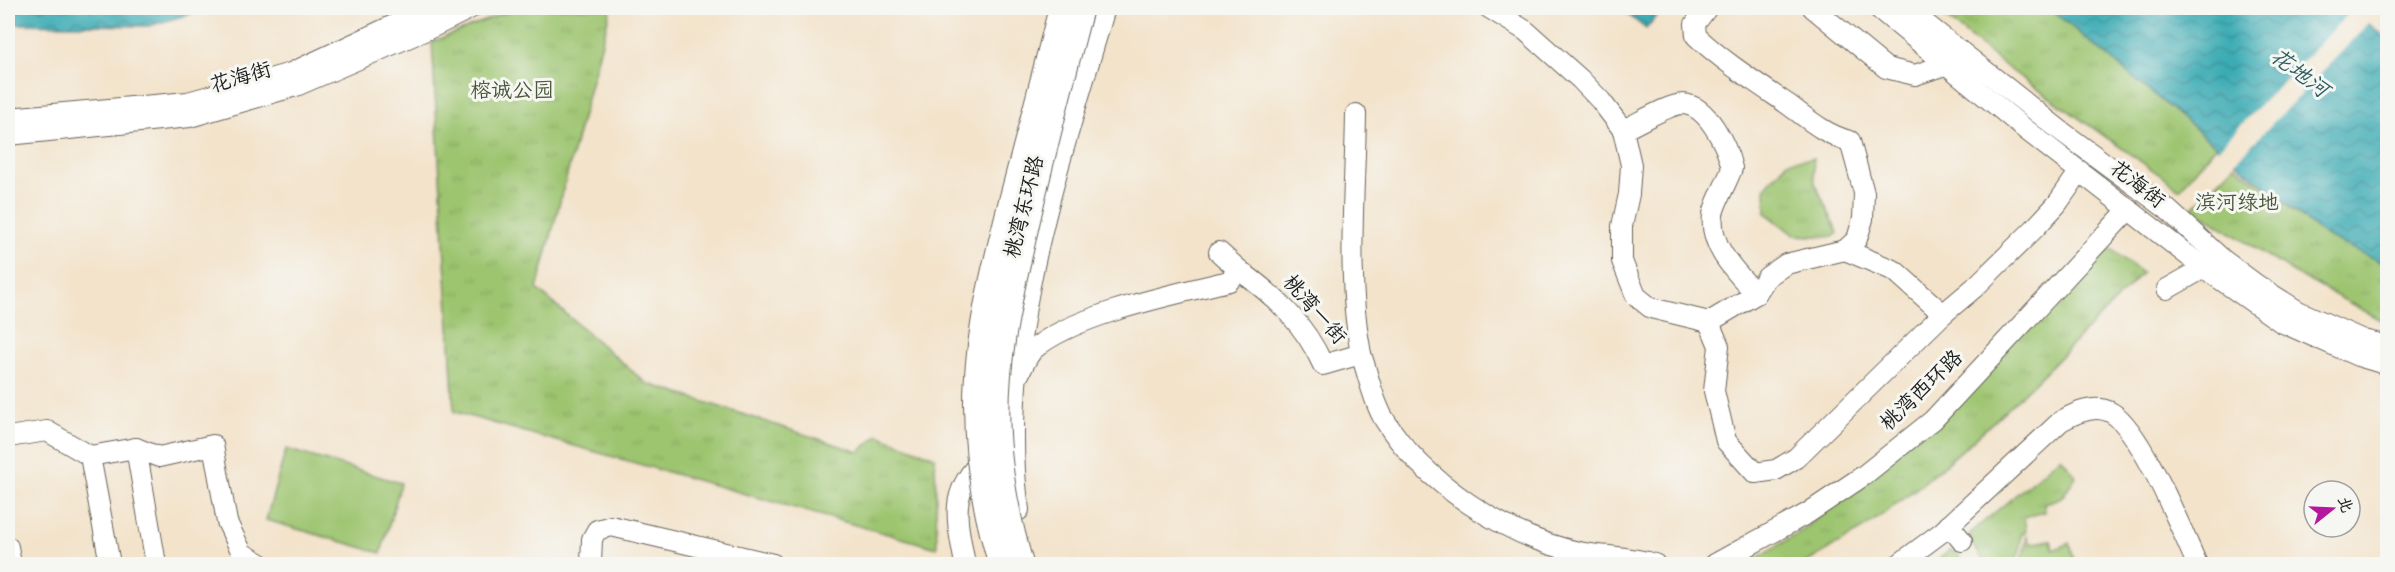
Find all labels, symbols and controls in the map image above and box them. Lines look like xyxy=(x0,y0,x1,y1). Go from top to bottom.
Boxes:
water label: 花地河 xyxy=(2262,40,2338,110)
street label: 花海街 xyxy=(206,53,276,103)
park label: 榕诚公园 xyxy=(470,75,554,108)
street label: 桃湾东环路 xyxy=(996,152,1054,262)
street label: 花海街 xyxy=(2102,153,2172,217)
park label: 滨河绿地 xyxy=(2195,187,2279,220)
street label: 桃湾一街 xyxy=(1274,267,1354,353)
street label: 桃湾西环路 xyxy=(1873,343,1971,439)
north arrow xyxy=(2302,479,2362,539)
text: 北 xyxy=(2330,493,2359,516)

